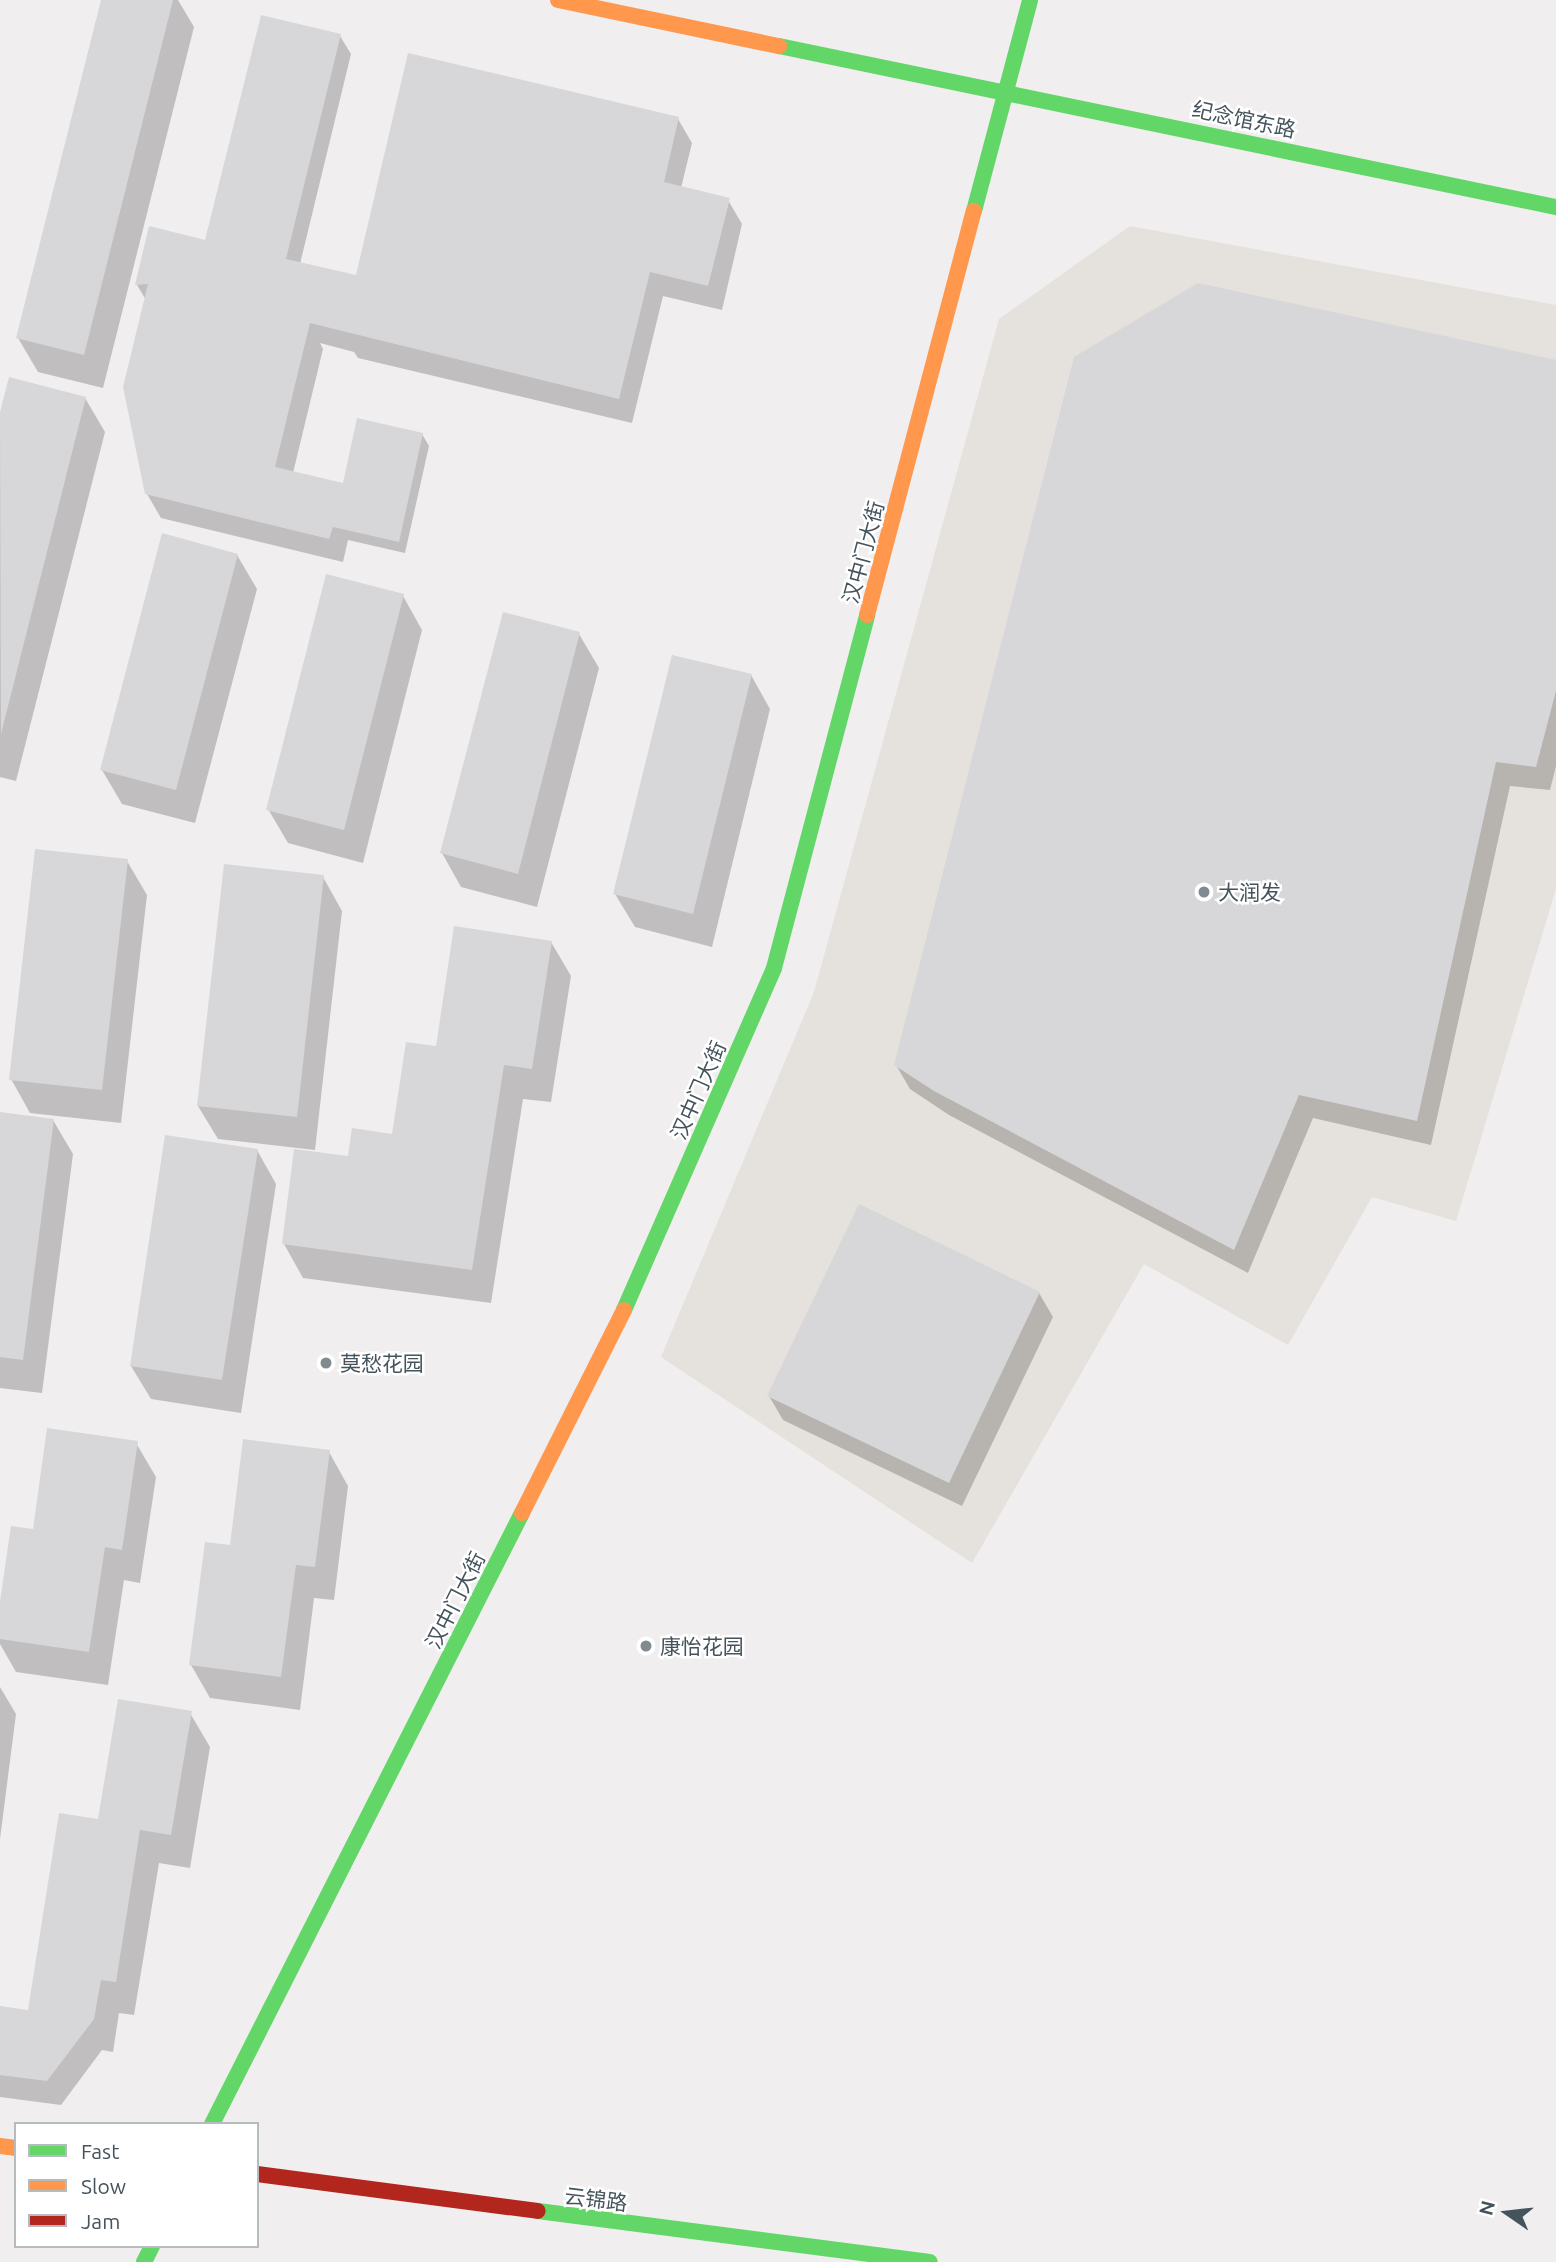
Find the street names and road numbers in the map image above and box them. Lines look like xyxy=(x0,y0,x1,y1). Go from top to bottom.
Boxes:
street label: 纪念馆东路 xyxy=(1190,96,1298,142)
street label: 汉中门大街 xyxy=(837,498,889,606)
street label: 汉中门大街 xyxy=(665,1037,731,1143)
street label: 汉中门大街 xyxy=(420,1548,490,1652)
street label: 云锦路 xyxy=(563,2183,629,2215)

